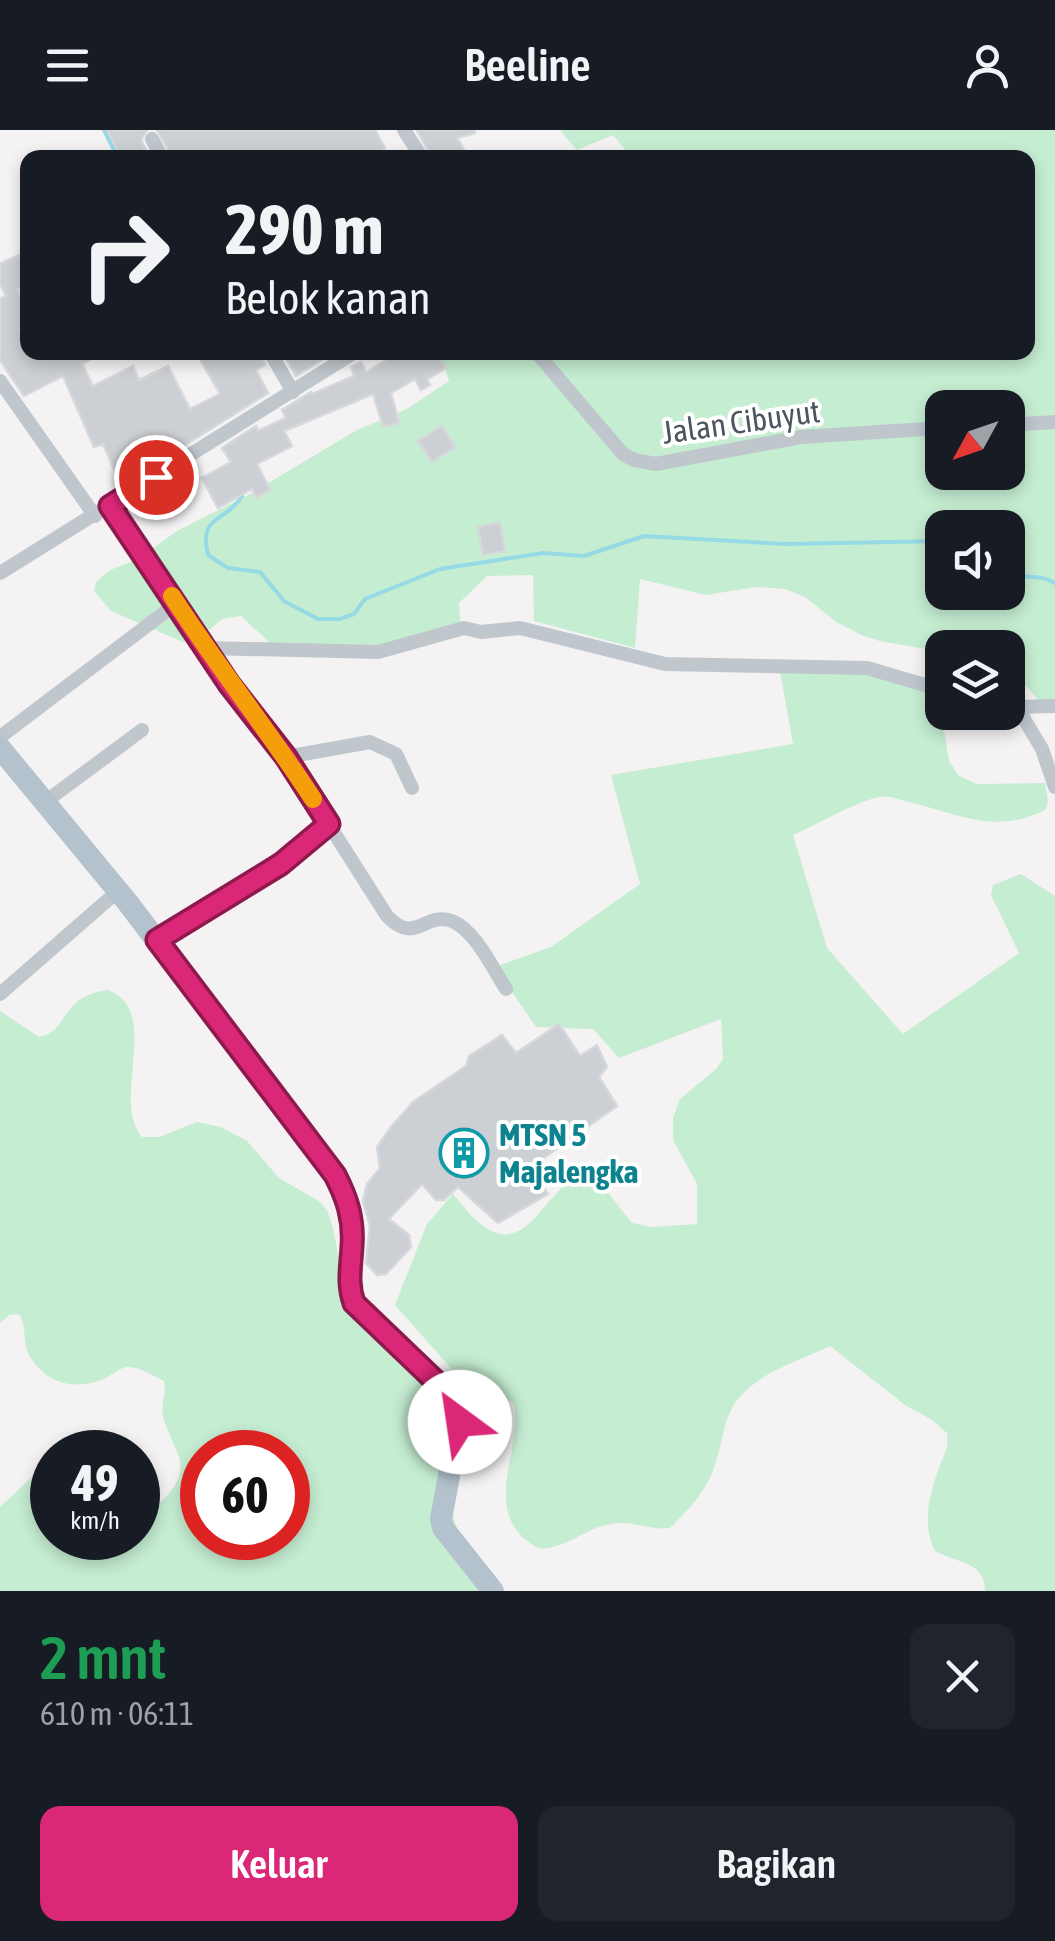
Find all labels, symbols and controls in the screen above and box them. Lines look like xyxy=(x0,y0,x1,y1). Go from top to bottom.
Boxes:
icon: menu xyxy=(40,38,95,93)
icon: person xyxy=(960,38,1015,93)
text: Beeline xyxy=(464,39,591,91)
text: 290 m xyxy=(225,189,384,269)
icon: right xyxy=(60,190,190,320)
text: Belok kanan xyxy=(225,272,431,324)
north arrow xyxy=(925,390,1025,490)
map controls xyxy=(925,390,1025,730)
street label: Jalan Cibuyut xyxy=(660,392,822,451)
pin xyxy=(114,435,199,520)
icon: arrive xyxy=(129,450,184,505)
button: sound xyxy=(925,510,1025,610)
button: layers xyxy=(925,630,1025,730)
place label: MTSN 5 Majalengka xyxy=(499,1116,639,1190)
building icon: MTSN 5 Majalengka xyxy=(438,1127,490,1179)
position arrow xyxy=(408,1370,512,1474)
speed limit sign: 60 xyxy=(180,1430,310,1560)
text: 49 xyxy=(71,1454,118,1512)
text: km/h xyxy=(70,1506,120,1534)
text: 2 mnt xyxy=(40,1623,166,1692)
button: close xyxy=(910,1624,1015,1729)
text: 610 m · 06:11 xyxy=(40,1695,194,1732)
button: Keluar xyxy=(40,1806,518,1921)
button: Bagikan xyxy=(538,1806,1015,1921)

